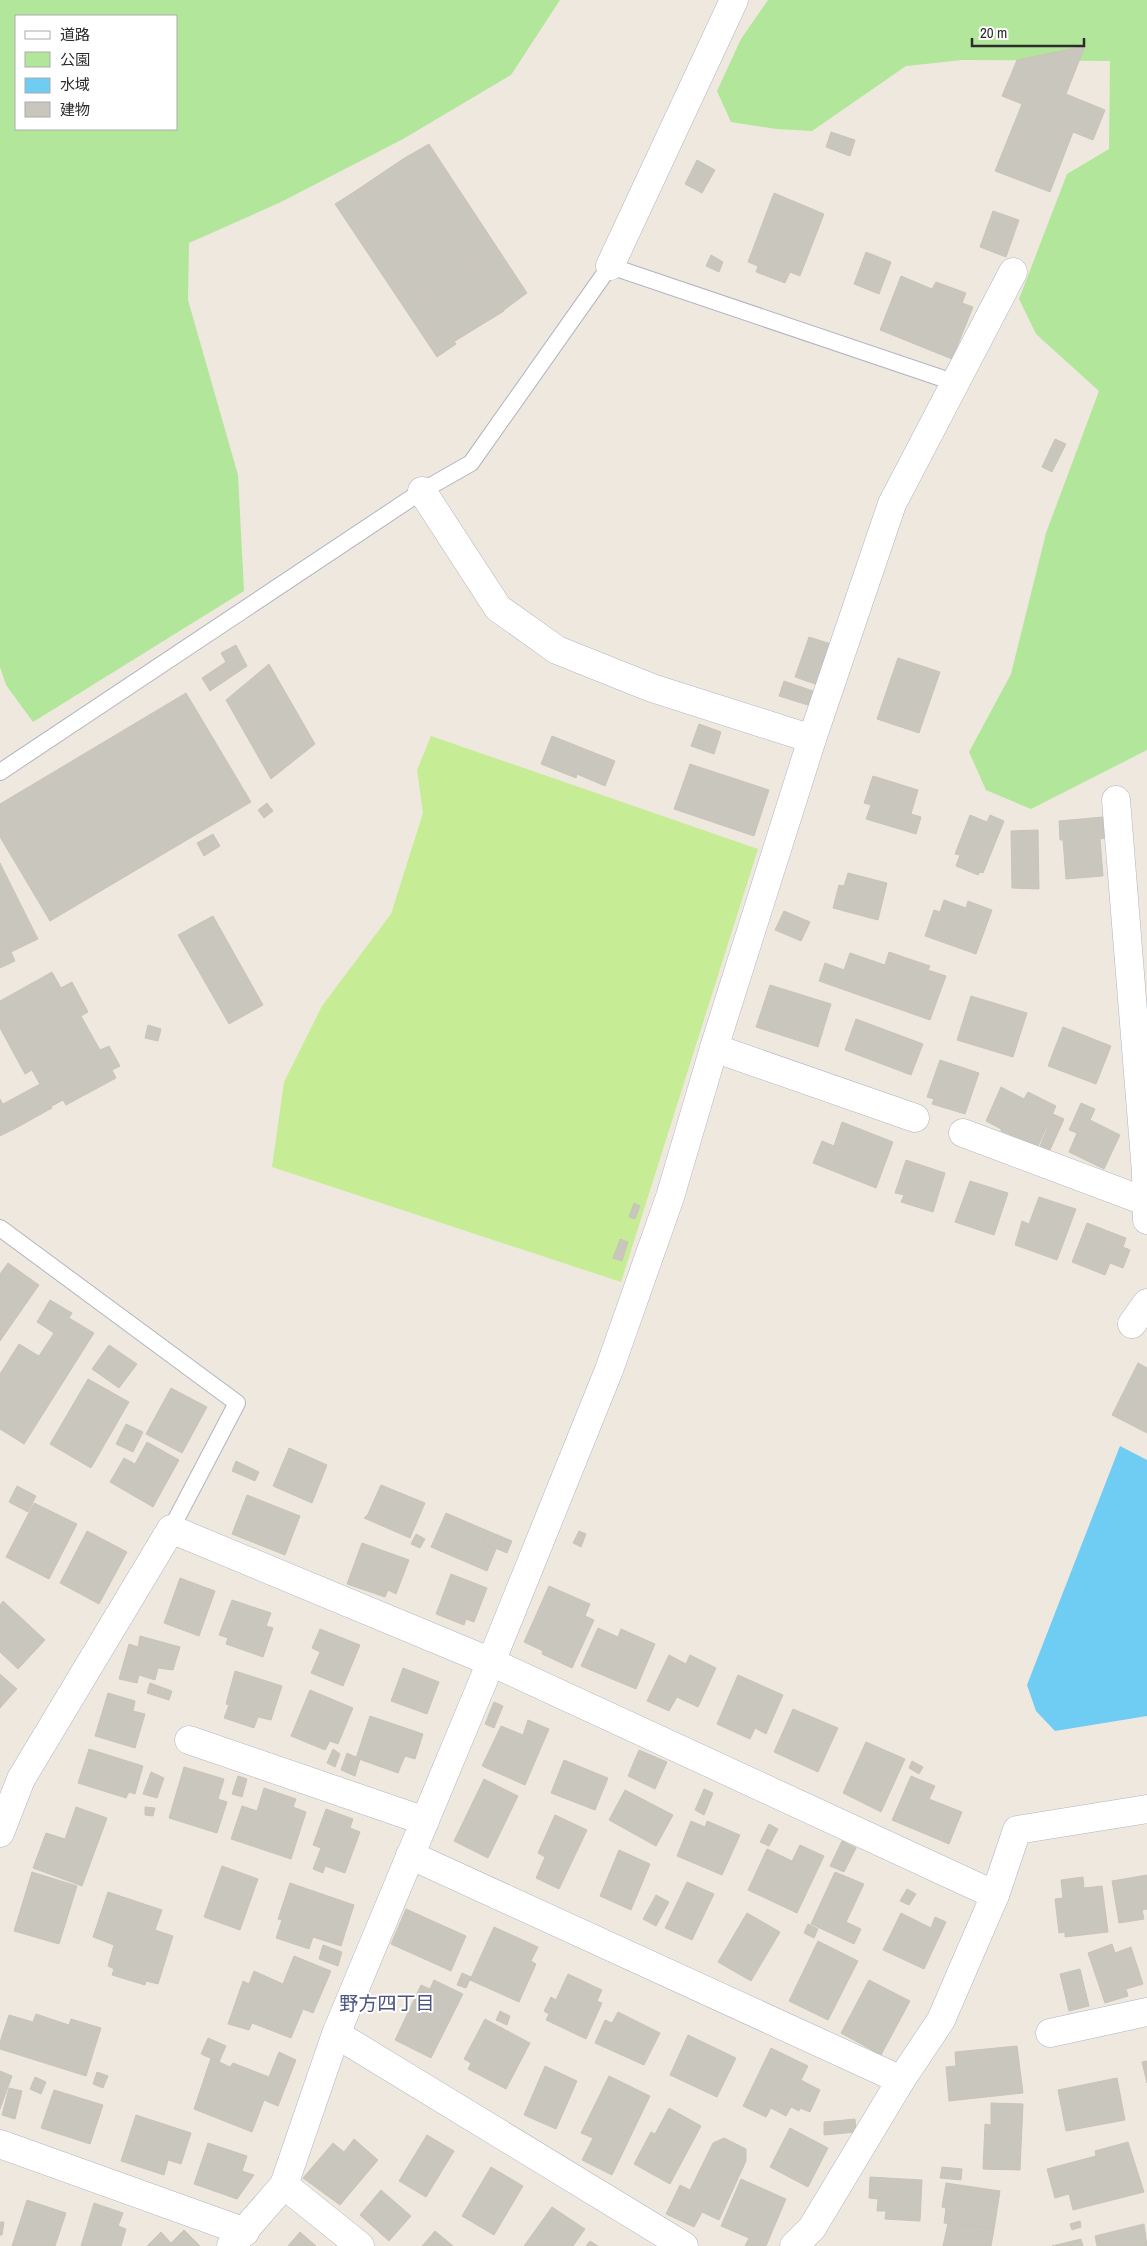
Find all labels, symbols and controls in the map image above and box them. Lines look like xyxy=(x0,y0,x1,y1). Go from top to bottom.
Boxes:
legend xyxy=(15,15,178,130)
scale bar xyxy=(972,15,1084,47)
text: 20 m xyxy=(980,22,1007,43)
text: 道路 xyxy=(60,24,90,45)
text: 公園 xyxy=(60,49,90,70)
text: 水域 xyxy=(60,74,90,95)
text: 建物 xyxy=(60,99,90,120)
district label: 野方四丁目 xyxy=(339,1990,435,2016)

